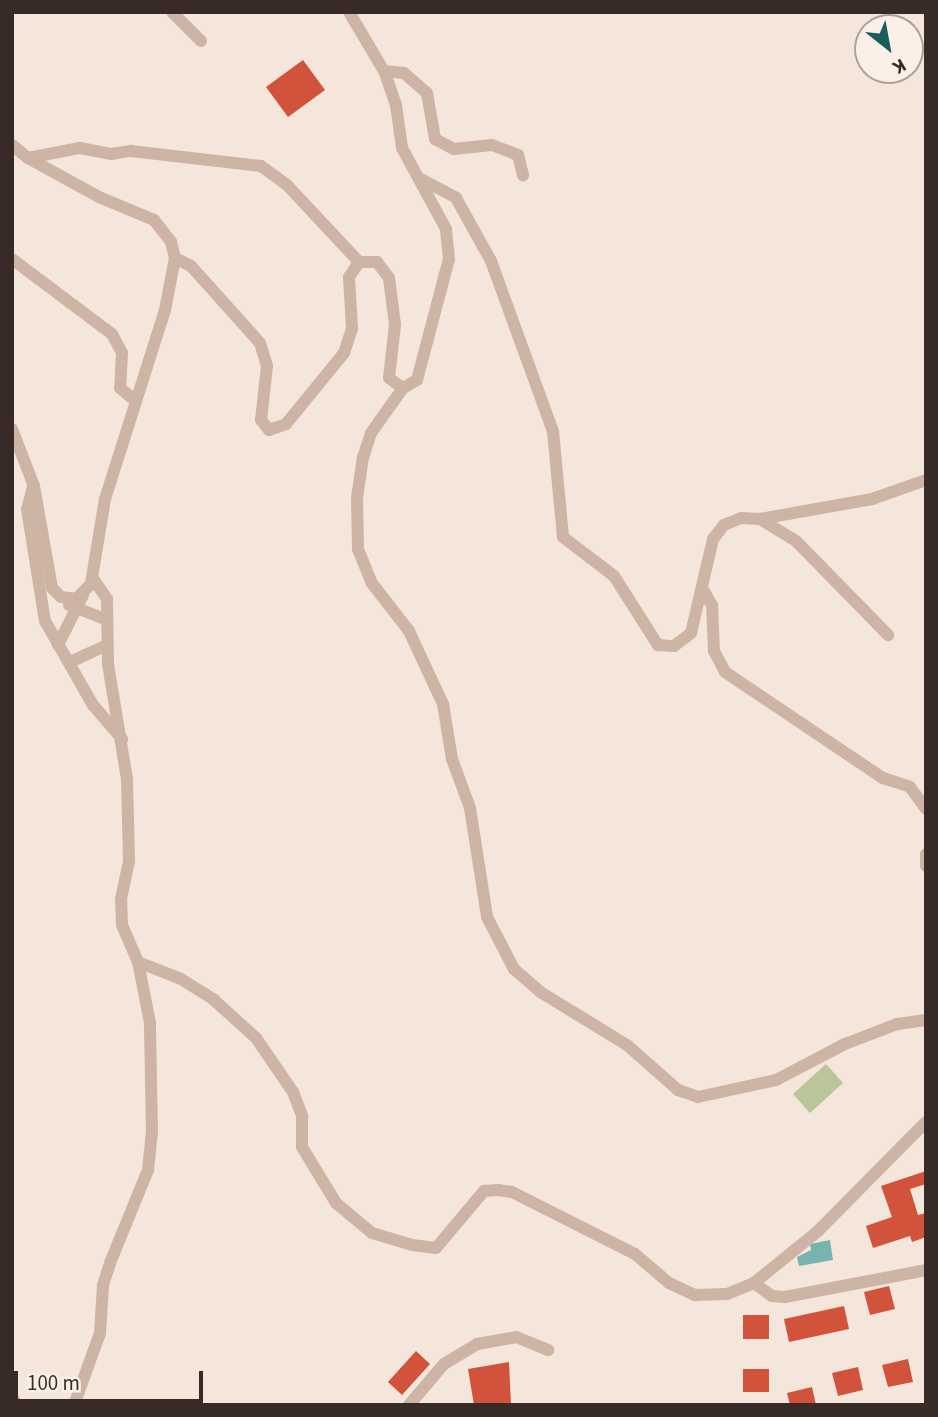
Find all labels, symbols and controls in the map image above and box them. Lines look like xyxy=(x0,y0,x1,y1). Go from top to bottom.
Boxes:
north arrow xyxy=(854,14,924,84)
text: K xyxy=(887,51,911,80)
scale bar xyxy=(18,1358,206,1402)
text: 100 m xyxy=(27,1368,80,1398)

